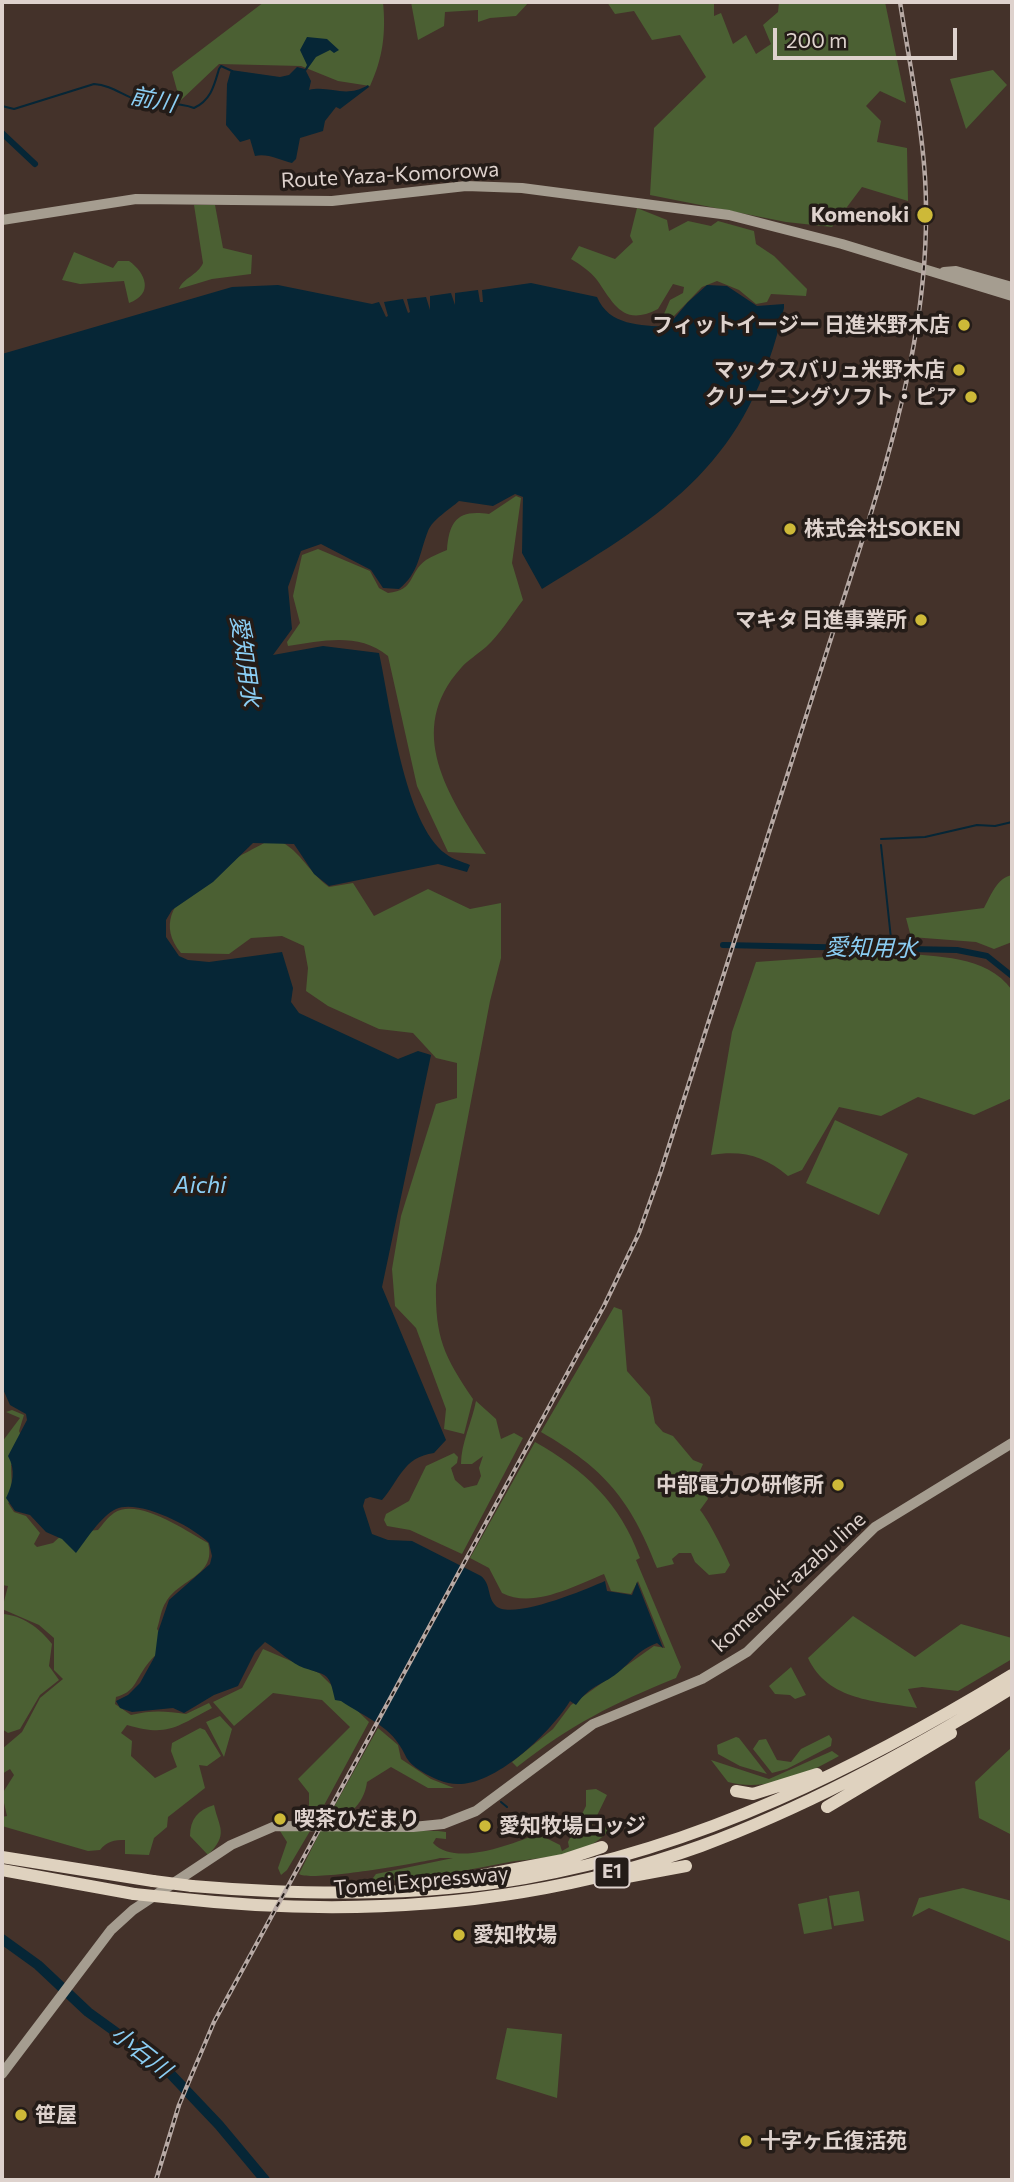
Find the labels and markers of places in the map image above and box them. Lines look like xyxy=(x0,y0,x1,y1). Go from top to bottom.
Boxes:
place label: Komenoki xyxy=(811,202,909,228)
marker: Komenoki xyxy=(915,205,935,225)
place label: フィットイージー 日進米野木店 xyxy=(652,312,950,338)
marker: フィットイージー 日進米野木店 xyxy=(956,317,972,333)
place label: マックスバリュ米野木店 xyxy=(714,357,945,383)
marker: マックスバリュ米野木店 xyxy=(951,362,967,378)
place label: クリーニングソフト・ピア xyxy=(705,384,957,410)
marker: クリーニングソフト・ピア xyxy=(963,389,979,405)
place label: 株式会社SOKEN xyxy=(804,516,961,542)
marker: 株式会社SOKEN xyxy=(782,521,798,537)
place label: マキタ 日進事業所 xyxy=(735,607,907,633)
marker: マキタ 日進事業所 xyxy=(913,612,929,628)
place label: 中部電力の研修所 xyxy=(656,1472,824,1498)
marker: 中部電力の研修所 xyxy=(830,1477,846,1493)
place label: 喫茶ひだまり xyxy=(294,1806,420,1832)
marker: 喫茶ひだまり xyxy=(272,1811,288,1827)
place label: 愛知牧場ロッジ xyxy=(499,1813,646,1839)
marker: 愛知牧場ロッジ xyxy=(477,1818,493,1834)
place label: 愛知牧場 xyxy=(473,1922,557,1948)
marker: 愛知牧場 xyxy=(451,1927,467,1943)
place label: 笹屋 xyxy=(35,2102,77,2128)
marker: 笹屋 xyxy=(13,2107,29,2123)
place label: 十字ヶ丘復活苑 xyxy=(760,2128,907,2154)
marker: 十字ヶ丘復活苑 xyxy=(738,2133,754,2149)

